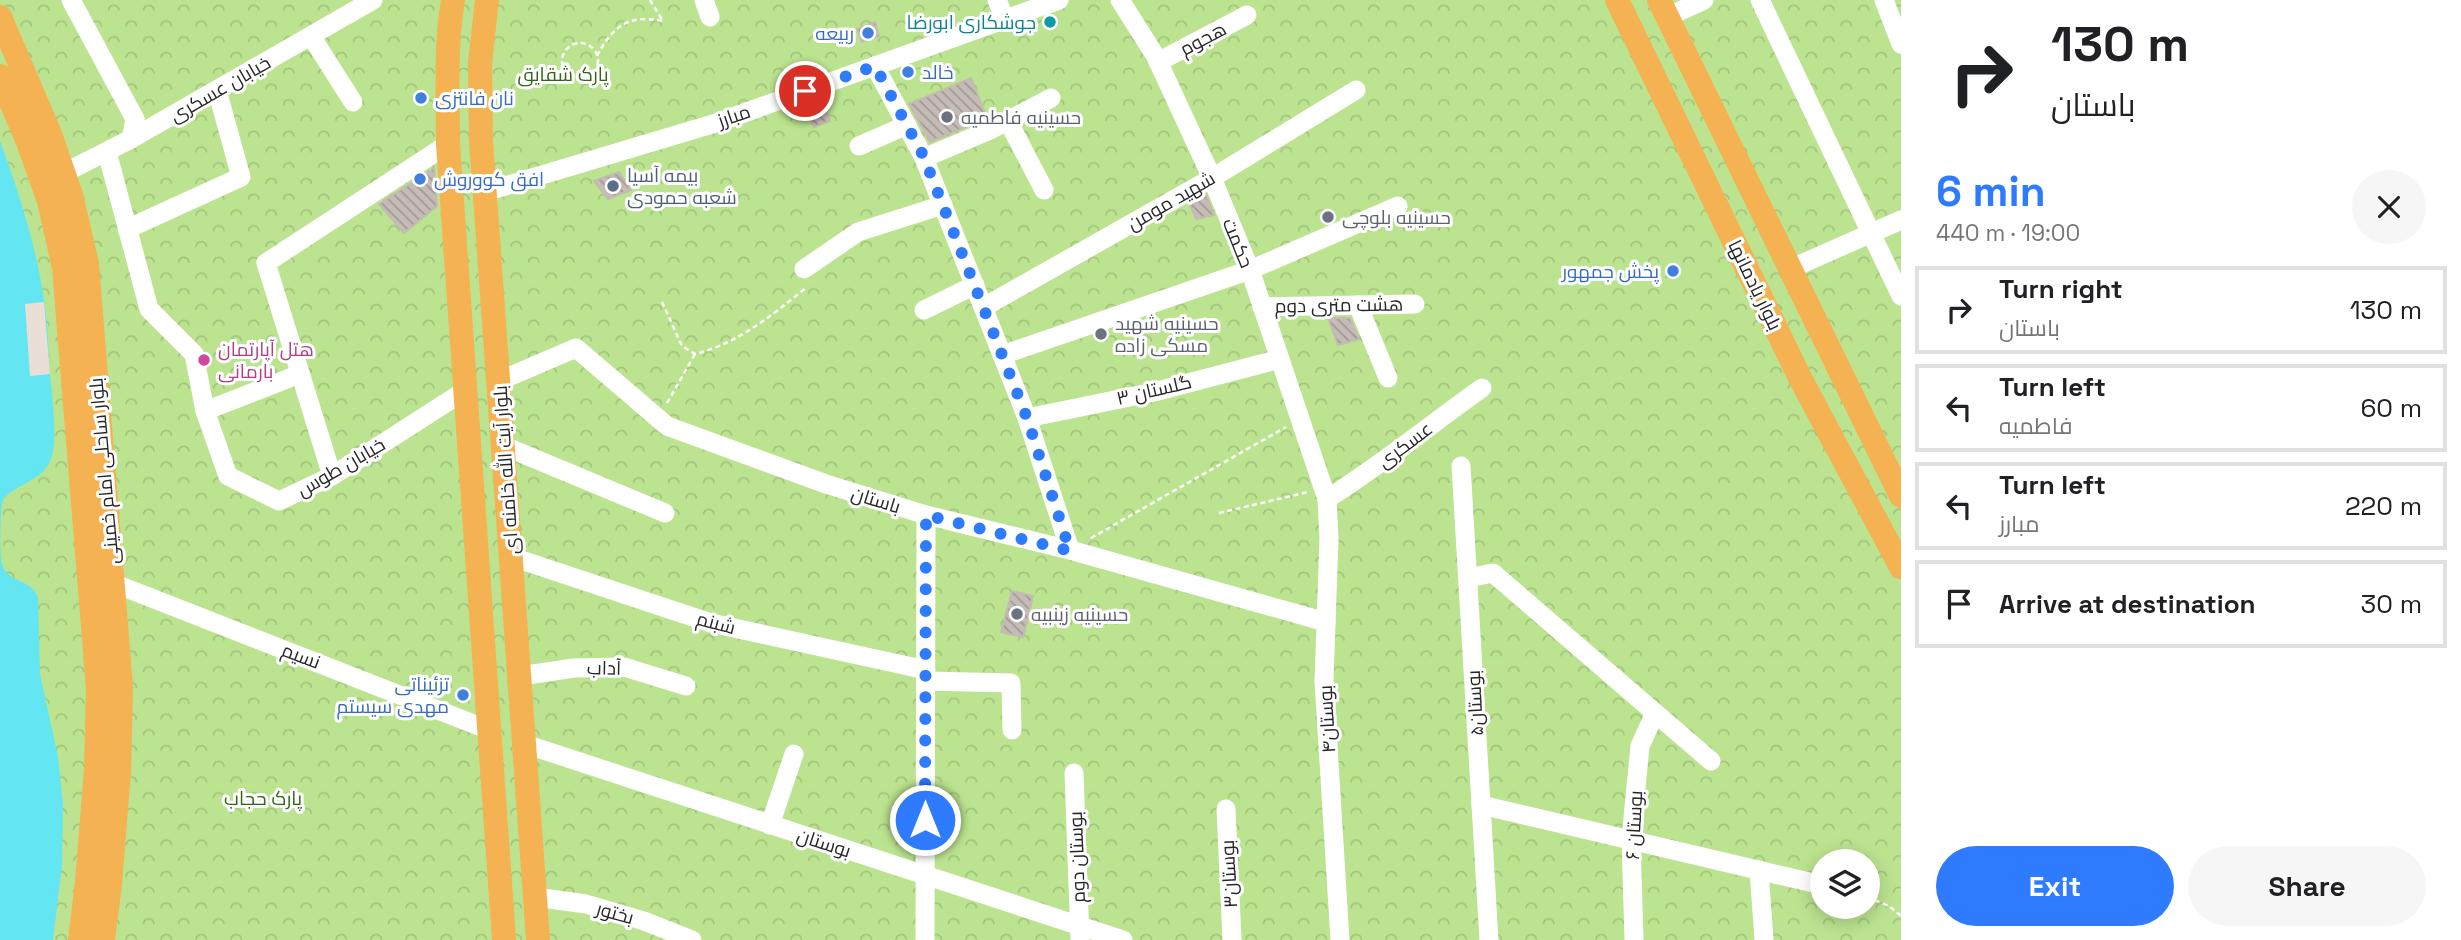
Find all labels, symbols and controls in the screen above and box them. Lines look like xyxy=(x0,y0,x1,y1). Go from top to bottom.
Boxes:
place label: جوشکاری ابورضا xyxy=(906,10,1036,35)
text: 130 m xyxy=(2051,13,2189,75)
marker: جوشکاری ابورضا xyxy=(1042,14,1058,30)
street label: هجوم xyxy=(1175,16,1231,63)
place label: ربیعه xyxy=(815,21,854,46)
marker: ربیعه xyxy=(860,25,876,41)
icon: right xyxy=(1936,28,2027,119)
street label: خیابان عسکری xyxy=(165,50,275,128)
place label: خالد xyxy=(922,60,954,85)
pin xyxy=(775,61,835,121)
park label: پارک شقایق xyxy=(518,62,609,87)
marker: خالد xyxy=(900,64,916,80)
icon: arrive xyxy=(786,72,824,110)
text: باستان xyxy=(2051,85,2136,125)
place label: نان فانتزی xyxy=(435,86,514,111)
marker: نان فانتزی xyxy=(413,90,429,106)
street label: مبارز xyxy=(713,99,754,134)
place label: حسینیه فاطمیه xyxy=(961,105,1081,130)
marker: حسینیه فاطمیه xyxy=(939,109,955,125)
place label: بیمه آسیا شعبه حمودی xyxy=(627,163,737,210)
text: 6 min xyxy=(1936,165,2046,218)
street label: شهید مومن xyxy=(1123,166,1219,236)
place label: افق کووروش xyxy=(434,167,544,192)
button: close xyxy=(2352,170,2426,244)
marker: افق کووروش xyxy=(412,171,428,187)
marker: بیمه آسیا شعبه حمودی xyxy=(605,178,621,194)
place label: حسینیه بلوچی xyxy=(1342,205,1451,230)
marker: حسینیه بلوچی xyxy=(1320,209,1336,225)
street label: حکمت xyxy=(1217,214,1259,272)
text: 440 m · 19:00 xyxy=(1936,218,2080,248)
street label: بلوار یادمانها xyxy=(1722,236,1788,334)
place label: پخش جمهور xyxy=(1561,259,1659,284)
marker: پخش جمهور xyxy=(1665,263,1681,279)
text: Turn right xyxy=(1999,272,2123,306)
street label: هشت متری دوم xyxy=(1274,291,1404,320)
icon: right xyxy=(1940,291,1978,329)
text: 130 m xyxy=(2350,293,2422,327)
place label: حسینیه شهید مسکی زاده xyxy=(1115,311,1219,358)
text: باستان xyxy=(1999,313,2060,343)
marker: حسینیه شهید مسکی زاده xyxy=(1093,326,1109,342)
place label: هتل آپارتمان بارمانی xyxy=(218,337,314,384)
marker: هتل آپارتمان بارمانی xyxy=(196,352,212,368)
street label: گلستان ۳ xyxy=(1114,369,1194,411)
text: Turn left xyxy=(1999,370,2106,404)
street label: بلوار ساحلی امام خمینی xyxy=(83,377,126,565)
street label: بلوار آیت الله خامنه ای xyxy=(488,385,524,555)
icon: left xyxy=(1940,389,1978,427)
text: 60 m xyxy=(2360,391,2422,425)
text: فاطمیه xyxy=(1999,411,2072,441)
street label: عسکری xyxy=(1372,416,1438,474)
street label: خیابان طوس xyxy=(292,432,390,502)
text: Turn left xyxy=(1999,468,2106,502)
street label: باستان xyxy=(848,481,904,519)
icon: left xyxy=(1940,487,1978,525)
text: 220 m xyxy=(2345,489,2422,523)
text: مبارز xyxy=(1999,509,2039,539)
icon: arrive xyxy=(1940,585,1978,623)
text: Arrive at destination xyxy=(1999,587,2256,621)
text: 30 m xyxy=(2361,587,2422,621)
place label: حسینیه زینبیه xyxy=(1031,602,1128,627)
street label: شبنم xyxy=(693,606,738,641)
marker: حسینیه زینبیه xyxy=(1009,606,1025,622)
street label: نسیم xyxy=(278,637,324,676)
street label: آداب xyxy=(587,655,621,681)
street label: بوستان۵ xyxy=(1461,669,1489,737)
place label: تزئیناتی مهدی سیستم xyxy=(336,672,449,720)
street label: بوستان۴ xyxy=(1313,684,1341,754)
marker: تزئیناتی مهدی سیستم xyxy=(455,687,471,703)
position arrow xyxy=(888,783,962,857)
park label: پارک حجاب xyxy=(224,786,302,811)
street label: بوستان ۶ xyxy=(1620,790,1648,860)
street label: بوستان دوم xyxy=(1063,811,1092,903)
street label: بوستان xyxy=(794,823,854,863)
street label: بوستان۳ xyxy=(1215,839,1243,909)
button: Exit xyxy=(1936,846,2174,926)
button: Share xyxy=(2188,846,2426,926)
map controls xyxy=(1810,849,1880,919)
button: layers xyxy=(1810,849,1880,919)
street label: بختور xyxy=(592,895,637,930)

